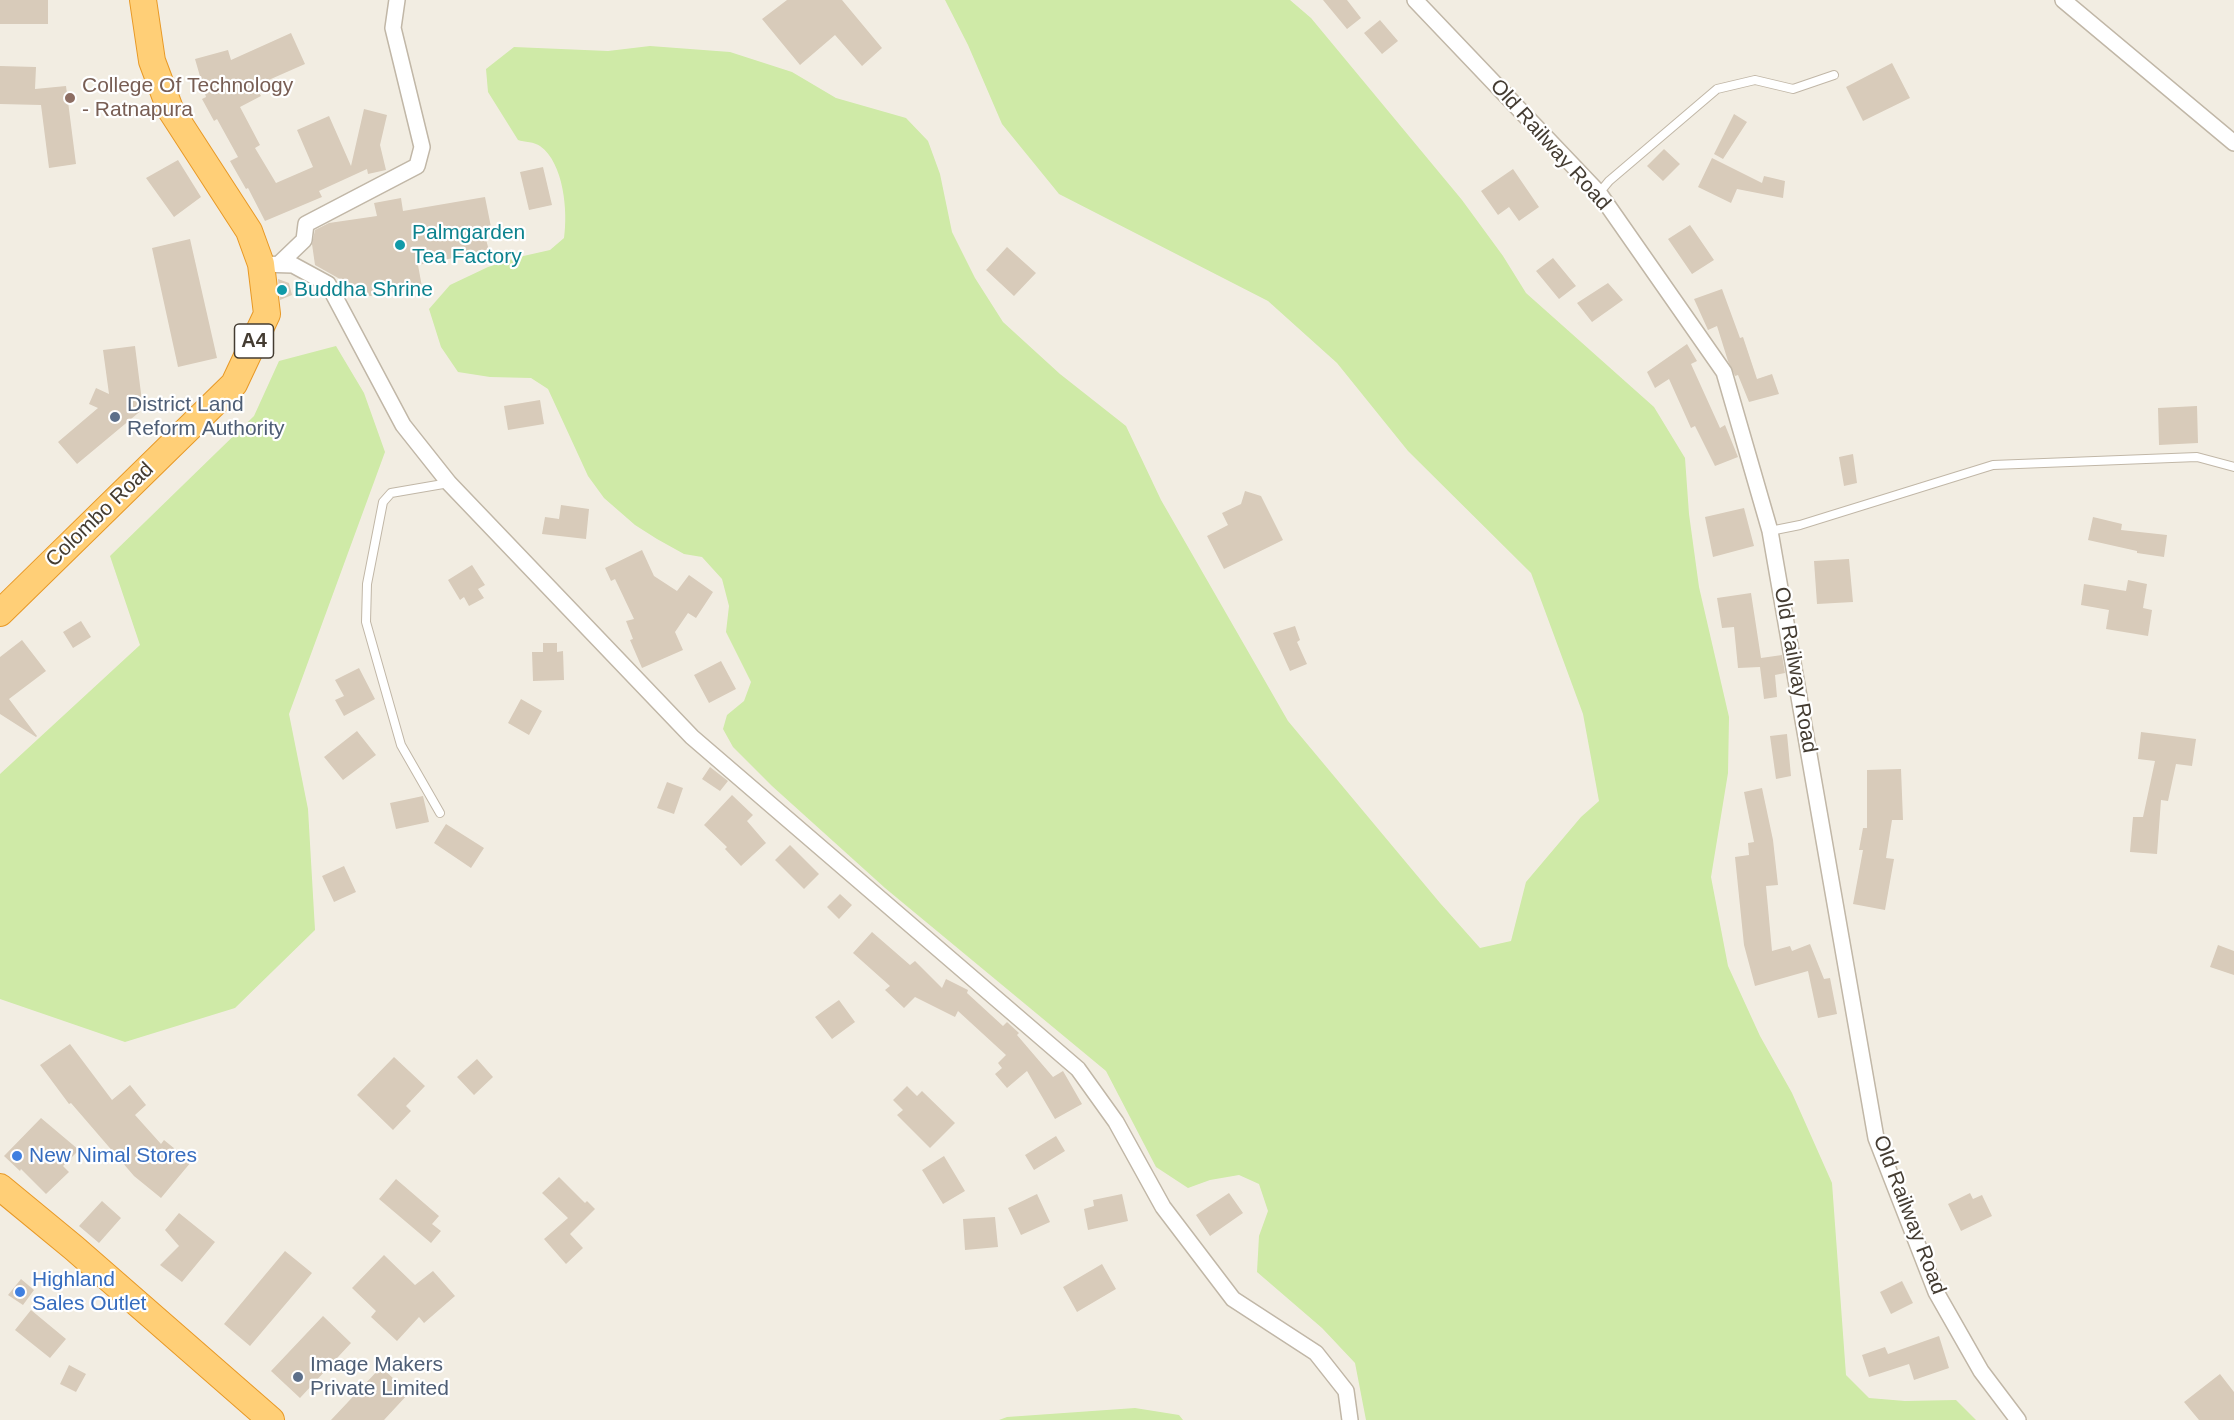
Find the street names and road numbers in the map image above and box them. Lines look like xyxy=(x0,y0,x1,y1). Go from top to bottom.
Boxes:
street label: Old Railway Road xyxy=(1484,74,1616,216)
road number: A4 xyxy=(234,324,274,358)
street label: Colombo Road xyxy=(41,457,159,573)
street label: Old Railway Road xyxy=(1768,585,1822,755)
street label: Old Railway Road xyxy=(1867,1132,1951,1298)

